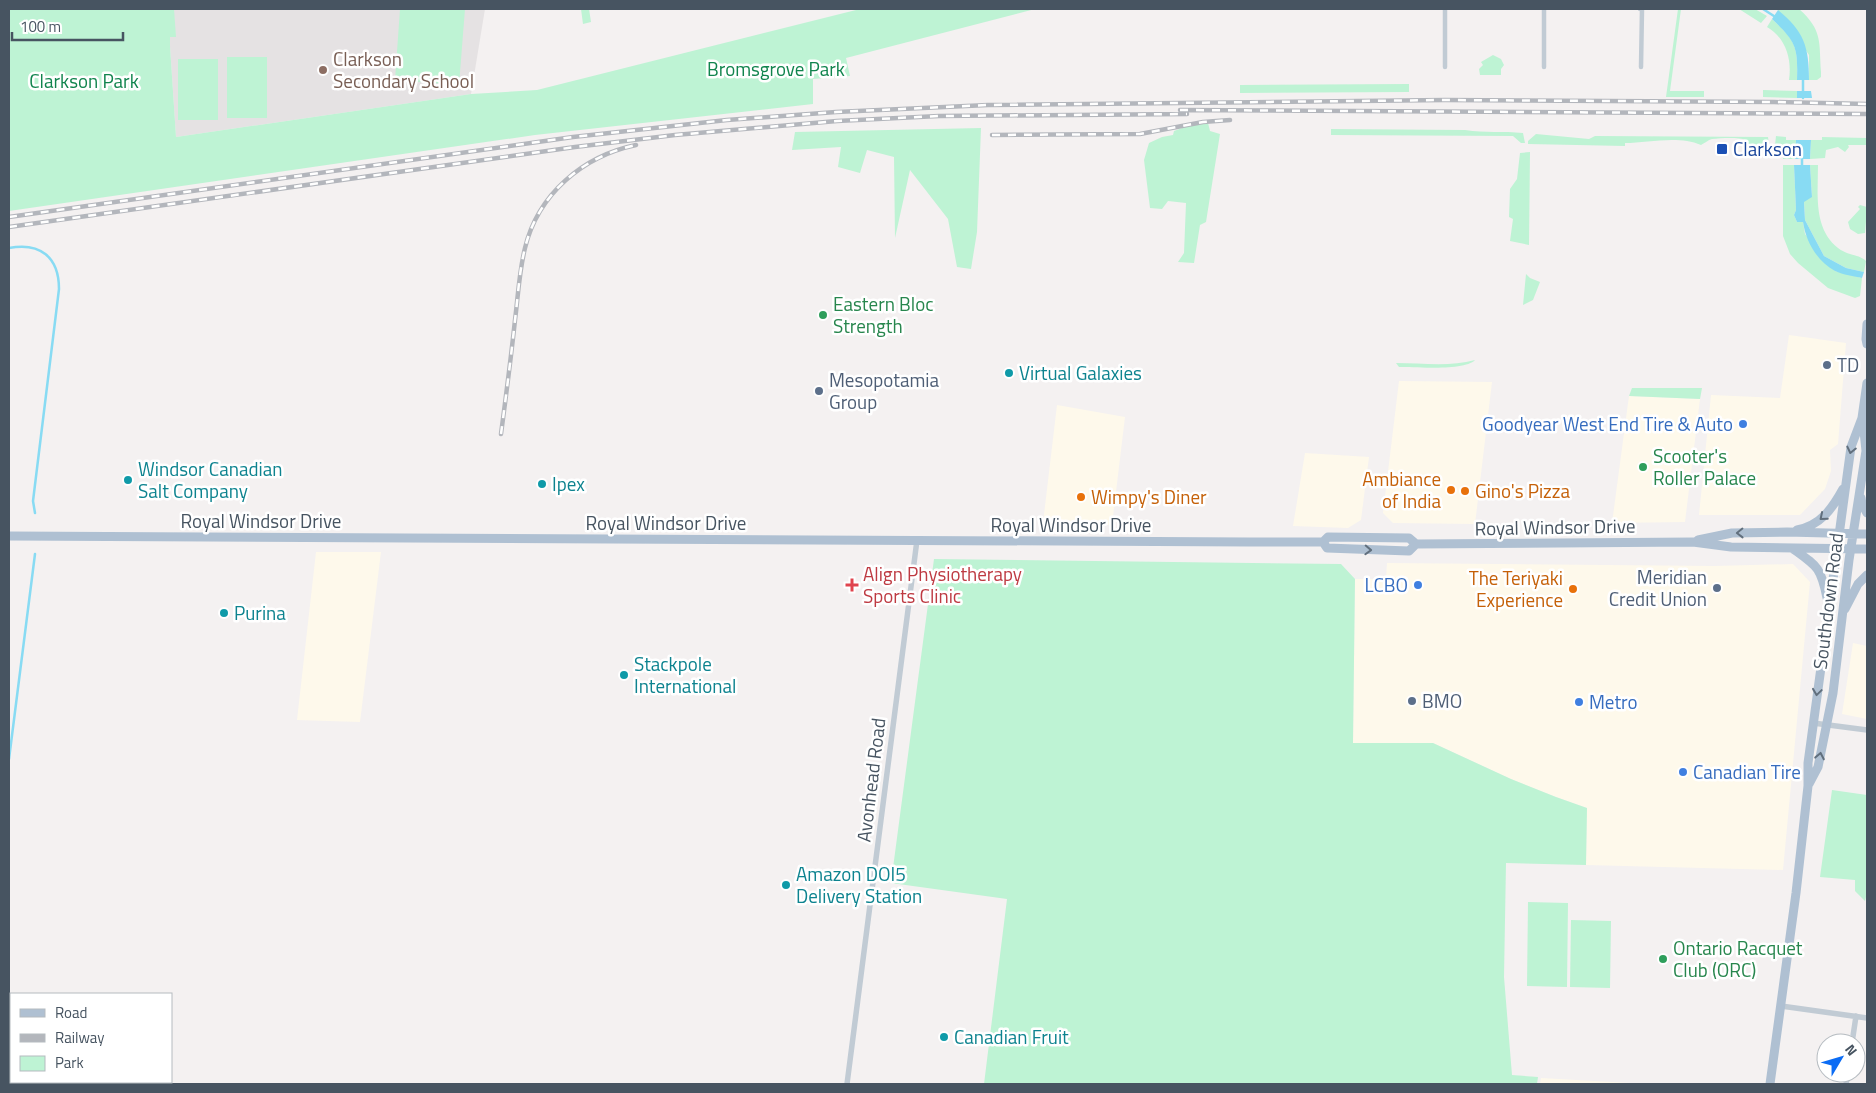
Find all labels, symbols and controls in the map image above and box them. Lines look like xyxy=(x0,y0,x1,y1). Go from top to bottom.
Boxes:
scale bar xyxy=(12,10,124,42)
text: 100 m xyxy=(20,15,61,38)
place label: Clarkson Secondary School xyxy=(333,44,474,95)
park label: Bromsgrove Park xyxy=(707,54,845,83)
marker: Clarkson Secondary School xyxy=(317,64,329,76)
park label: Clarkson Park xyxy=(29,66,139,95)
place label: Clarkson xyxy=(1733,134,1802,163)
marker: Clarkson xyxy=(1715,142,1729,156)
place label: Eastern Bloc Strength xyxy=(833,289,934,340)
marker: Eastern Bloc Strength xyxy=(817,309,829,321)
place label: TD xyxy=(1837,350,1859,379)
place label: Virtual Galaxies xyxy=(1019,358,1142,387)
marker: TD xyxy=(1821,359,1833,371)
place label: Mesopotamia Group xyxy=(829,365,940,416)
marker: Virtual Galaxies xyxy=(1003,367,1015,379)
marker: Mesopotamia Group xyxy=(813,385,825,397)
place label: Goodyear West End Tire & Auto xyxy=(1482,409,1733,438)
marker: Goodyear West End Tire & Auto xyxy=(1737,418,1749,430)
place label: Scooter's Roller Palace xyxy=(1653,441,1756,492)
one-way arrow xyxy=(1846,446,1857,455)
place label: Windsor Canadian Salt Company xyxy=(138,454,282,505)
marker: Scooter's Roller Palace xyxy=(1637,461,1649,473)
place label: Ambiance of India xyxy=(1362,464,1441,515)
place label: Ipex xyxy=(552,469,585,498)
marker: Windsor Canadian Salt Company xyxy=(122,474,134,486)
place label: Gino's Pizza xyxy=(1475,476,1570,505)
marker: Ipex xyxy=(536,478,548,490)
place label: Wimpy's Diner xyxy=(1091,482,1207,511)
marker: Ambiance of India xyxy=(1445,484,1457,496)
marker: Gino's Pizza xyxy=(1459,485,1471,497)
marker: Wimpy's Diner xyxy=(1075,491,1087,503)
street label: Royal Windsor Drive xyxy=(181,506,341,535)
street label: Royal Windsor Drive xyxy=(586,508,746,537)
street label: Royal Windsor Drive xyxy=(991,510,1151,539)
street label: Royal Windsor Drive xyxy=(1474,511,1636,542)
one-way arrow xyxy=(1820,511,1829,520)
one-way arrow xyxy=(1735,527,1743,538)
street label: Southdown Road xyxy=(1805,531,1850,671)
one-way arrow xyxy=(1364,544,1372,555)
place label: Align Physiotherapy Sports Clinic xyxy=(863,559,1022,610)
place label: Meridian Credit Union xyxy=(1609,562,1707,613)
place label: The Teriyaki Experience xyxy=(1469,563,1563,614)
place label: LCBO xyxy=(1365,570,1408,599)
marker: Align Physiotherapy Sports Clinic xyxy=(845,578,859,592)
marker: LCBO xyxy=(1412,579,1424,591)
marker: Meridian Credit Union xyxy=(1711,582,1723,594)
marker: The Teriyaki Experience xyxy=(1567,583,1579,595)
place label: Purina xyxy=(234,598,286,627)
marker: Purina xyxy=(218,607,230,619)
place label: Stackpole International xyxy=(634,649,736,700)
marker: Stackpole International xyxy=(618,669,630,681)
place label: BMO xyxy=(1422,686,1462,715)
place label: Metro xyxy=(1589,687,1638,716)
one-way arrow xyxy=(1812,688,1823,696)
marker: BMO xyxy=(1406,695,1418,707)
marker: Metro xyxy=(1573,696,1585,708)
street label: Avonhead Road xyxy=(849,716,893,844)
one-way arrow xyxy=(1814,752,1824,761)
place label: Canadian Tire xyxy=(1693,757,1801,786)
marker: Canadian Tire xyxy=(1677,766,1689,778)
place label: Amazon DOI5 Delivery Station xyxy=(796,859,922,910)
marker: Amazon DOI5 Delivery Station xyxy=(780,879,792,891)
place label: Ontario Racquet Club (ORC) xyxy=(1673,933,1803,984)
marker: Ontario Racquet Club (ORC) xyxy=(1657,953,1669,965)
legend xyxy=(10,993,172,1083)
text: Road xyxy=(55,1001,87,1024)
place label: Canadian Fruit xyxy=(954,1022,1069,1051)
text: Railway xyxy=(55,1026,105,1049)
marker: Canadian Fruit xyxy=(938,1031,950,1043)
north arrow xyxy=(1816,1033,1866,1083)
text: N xyxy=(1840,1039,1863,1060)
text: Park xyxy=(55,1051,84,1074)

